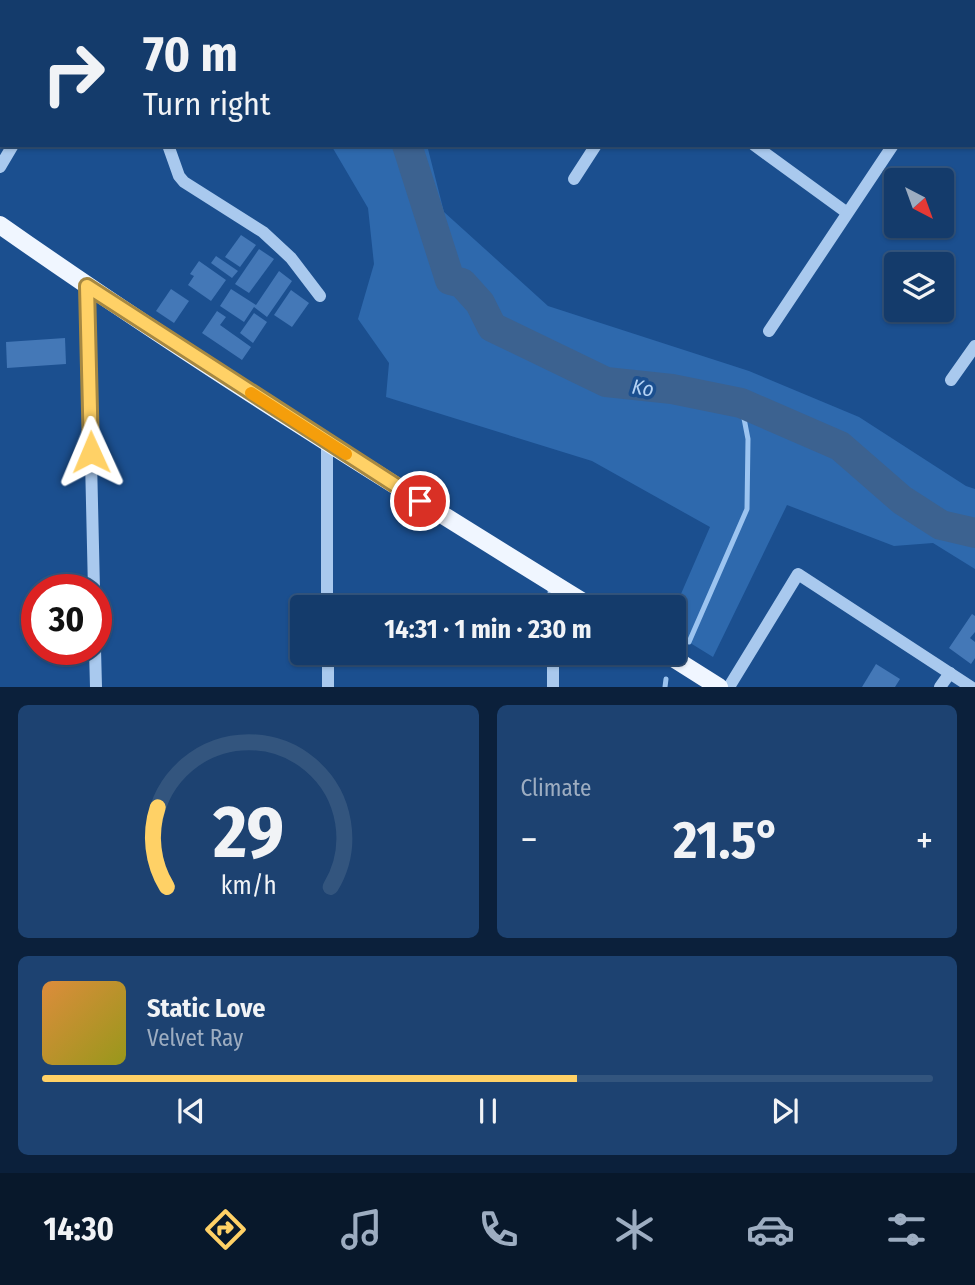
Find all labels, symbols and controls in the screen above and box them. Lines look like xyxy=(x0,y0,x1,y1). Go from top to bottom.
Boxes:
text: 70 m xyxy=(143,25,238,84)
icon: right xyxy=(28,28,119,119)
text: Turn right xyxy=(143,85,270,123)
north arrow xyxy=(884,168,954,238)
map controls xyxy=(884,168,954,322)
button: layers xyxy=(884,252,954,322)
water label: Ko xyxy=(630,373,656,403)
position arrow xyxy=(54,415,128,489)
pin xyxy=(390,471,450,531)
icon: arrive xyxy=(401,482,439,520)
speed limit sign: 30 xyxy=(21,574,112,665)
text: 14:31 · 1 min · 230 m xyxy=(384,614,592,645)
text: Climate xyxy=(521,774,591,802)
text: 29 xyxy=(212,790,284,877)
text: 21.5° xyxy=(673,809,780,872)
text: − xyxy=(521,817,538,863)
text: + xyxy=(916,817,933,863)
text: km/h xyxy=(220,871,276,901)
text: Static Love xyxy=(147,993,265,1024)
text: Velvet Ray xyxy=(147,1024,243,1052)
icon: previous xyxy=(172,1092,210,1130)
icon: pause xyxy=(469,1092,507,1130)
icon: next xyxy=(766,1092,804,1130)
icon: directions xyxy=(201,1205,250,1254)
icon: music xyxy=(337,1205,386,1254)
icon: phone xyxy=(474,1205,523,1254)
icon: climate xyxy=(610,1205,659,1254)
icon: car xyxy=(746,1205,795,1254)
icon: filters xyxy=(882,1205,931,1254)
text: 14:30 xyxy=(44,1210,114,1248)

